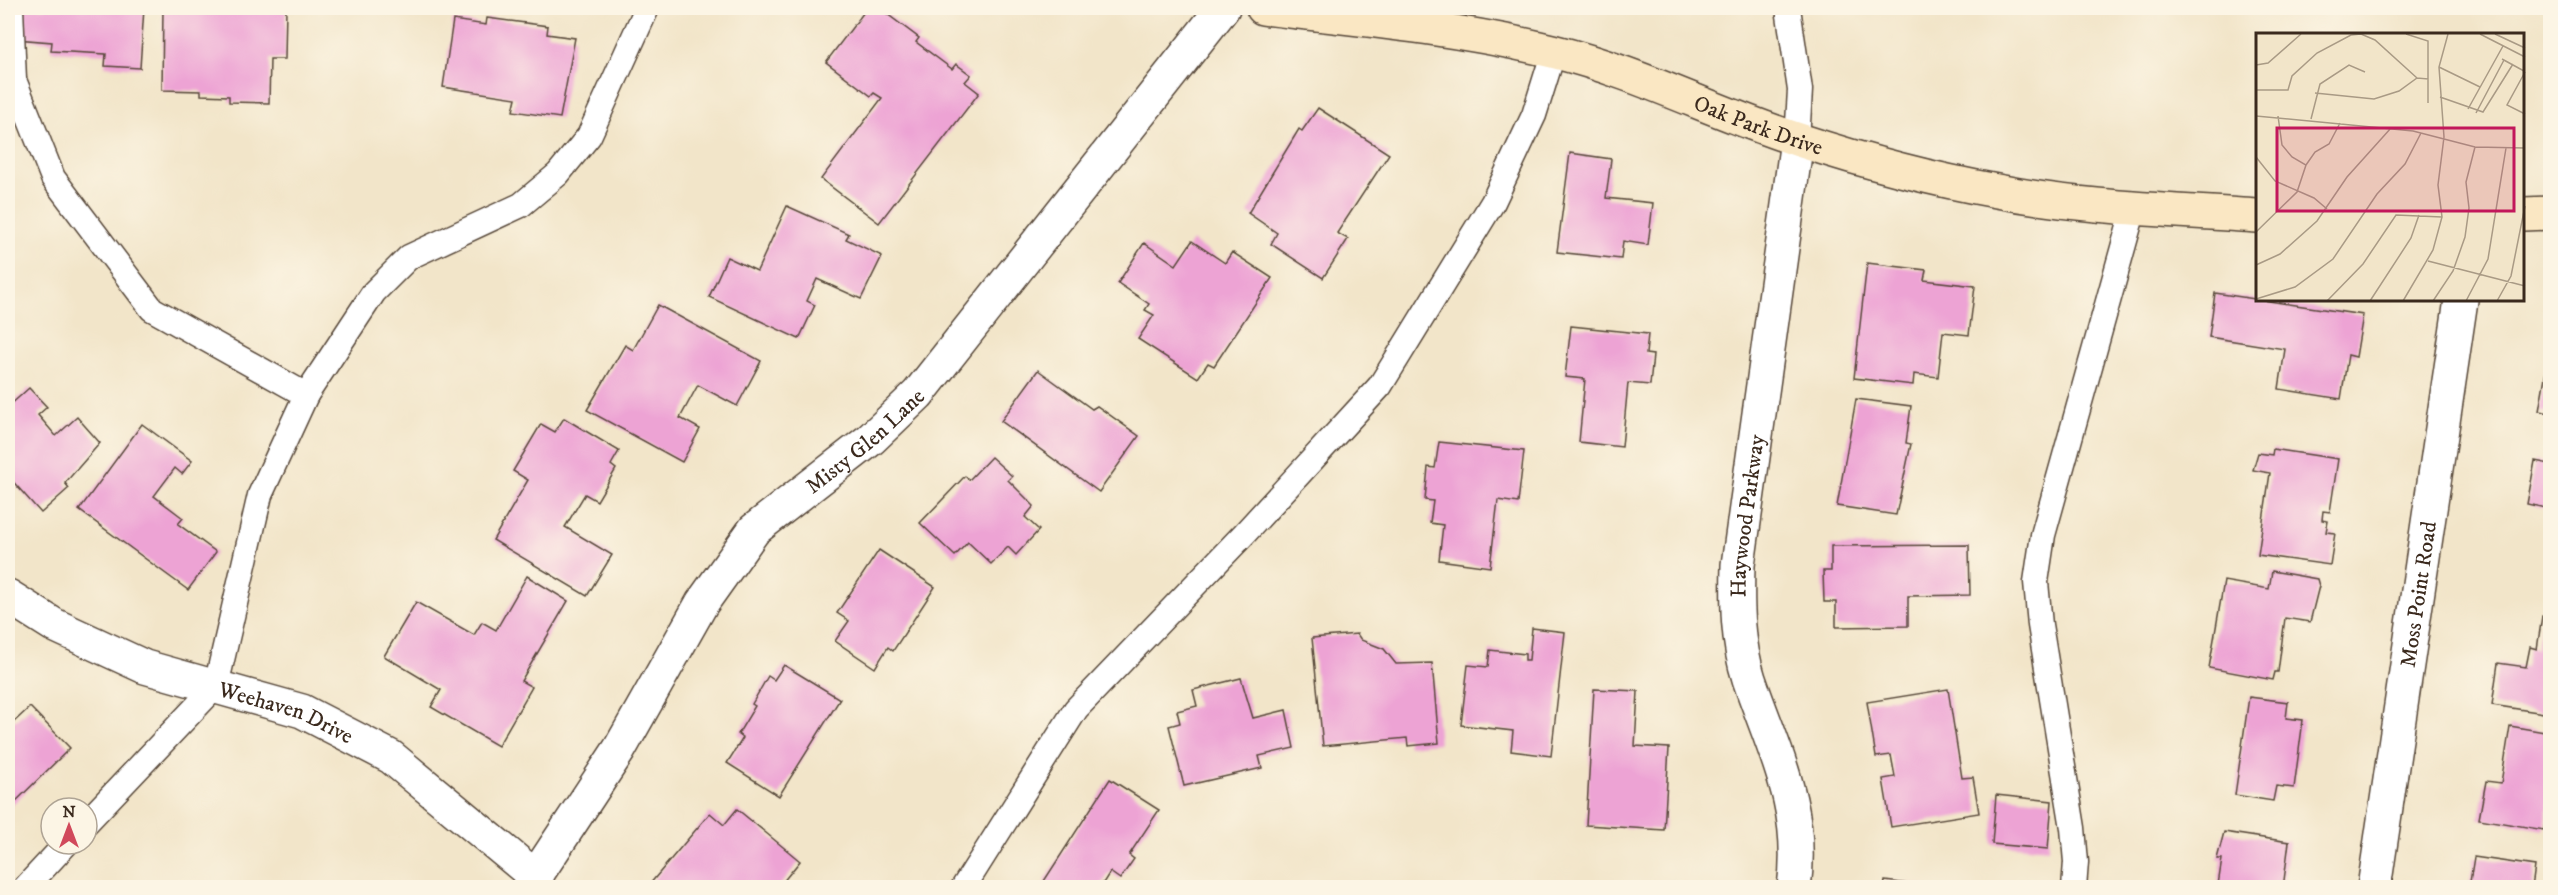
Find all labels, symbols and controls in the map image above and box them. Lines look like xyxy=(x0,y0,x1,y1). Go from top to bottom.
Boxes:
inset map xyxy=(2256,33,2525,302)
street label: Oak Park Drive xyxy=(1690,90,1826,162)
street label: Misty Glen Lane xyxy=(800,383,931,500)
street label: Haywood Parkway xyxy=(1725,432,1771,598)
street label: Moss Point Road xyxy=(2395,520,2443,669)
street label: Weehaven Drive xyxy=(214,676,358,750)
north arrow xyxy=(39,796,99,856)
text: N xyxy=(62,802,76,822)

